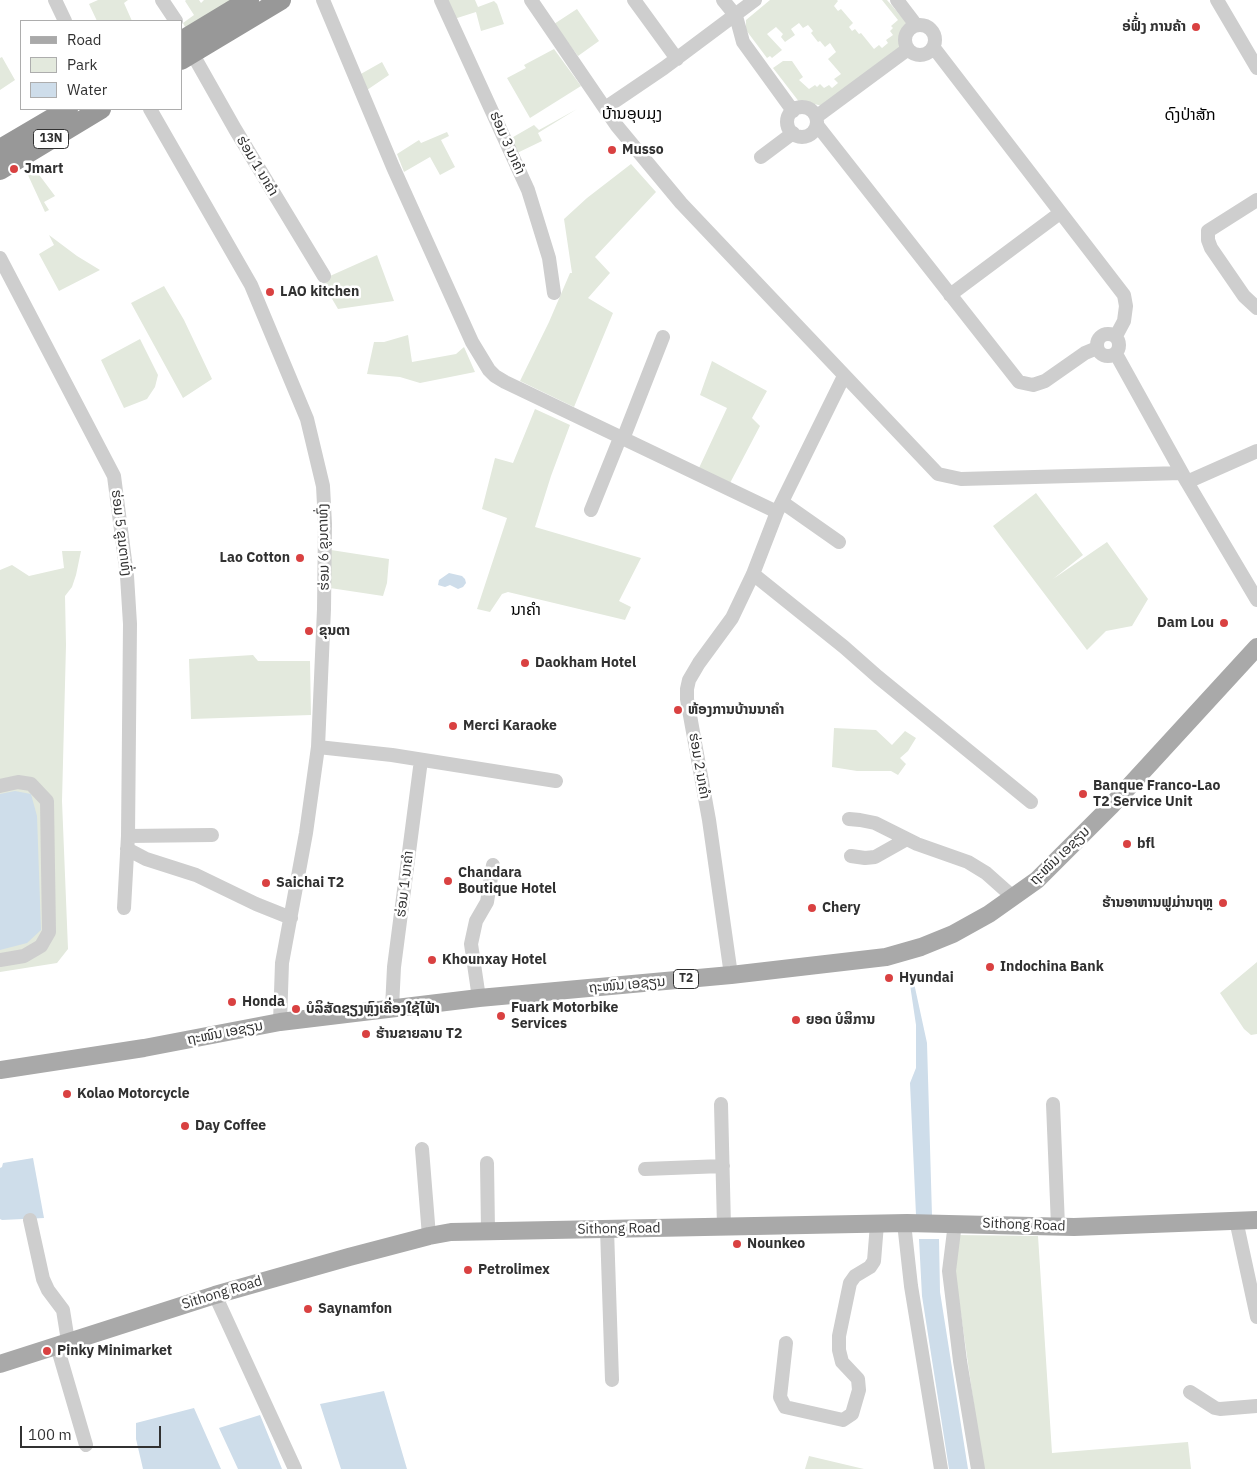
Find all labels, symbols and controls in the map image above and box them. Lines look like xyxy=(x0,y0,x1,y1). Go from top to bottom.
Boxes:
place label: ອ່ຟົ້່ງ ການຄ້າ xyxy=(1122,19,1186,35)
legend xyxy=(20,20,182,110)
marker: ອ່ຟົ້່ງ ການຄ້າ xyxy=(1190,21,1202,33)
text: Road xyxy=(67,30,102,49)
text: Park xyxy=(67,55,97,74)
text: Water xyxy=(67,80,107,99)
district label: ບ້ານອຸບມຸງ xyxy=(602,104,662,124)
district label: ດົງປ່າສັກ xyxy=(1164,105,1216,125)
street label: ຮ່ອມ 3 ນາຄຳ xyxy=(486,109,528,177)
road number: 13N xyxy=(34,130,68,148)
street label: ຮ່ອມ 1 ນາຄຳ xyxy=(233,133,281,199)
place label: Musso xyxy=(622,142,664,158)
marker: Musso xyxy=(606,144,618,156)
place label: Jmart xyxy=(24,161,63,177)
marker: Jmart xyxy=(8,163,20,175)
place label: LAO kitchen xyxy=(280,284,359,300)
marker: LAO kitchen xyxy=(264,286,276,298)
street label: ຮ່ອມ 5 ຂູນຕາທົ່ງ xyxy=(107,489,135,577)
street label: ຮ່ອມ 6 ຂູນຕາທົ່ງ xyxy=(315,503,333,591)
place label: Lao Cotton xyxy=(220,550,290,566)
marker: Lao Cotton xyxy=(294,552,306,564)
district label: ນາຄຳ xyxy=(511,600,541,620)
place label: Dam Lou xyxy=(1157,615,1214,631)
marker: Dam Lou xyxy=(1218,617,1230,629)
place label: ຂຸນຕາ xyxy=(319,623,350,639)
marker: ຂຸນຕາ xyxy=(303,625,315,637)
place label: Daokham Hotel xyxy=(535,655,636,671)
marker: Daokham Hotel xyxy=(519,657,531,669)
place label: ຫ້ອງການບ້ານນາຄໍາ xyxy=(688,702,784,718)
marker: ຫ້ອງການບ້ານນາຄໍາ xyxy=(672,704,684,716)
place label: Merci Karaoke xyxy=(463,718,557,734)
marker: Merci Karaoke xyxy=(447,720,459,732)
street label: ຮ່ອມ 2 ນາຄຳ xyxy=(685,731,713,801)
place label: Banque Franco-Lao T2 Service Unit xyxy=(1093,778,1220,810)
marker: Banque Franco-Lao T2 Service Unit xyxy=(1077,788,1089,800)
street label: ຖະໜົນ ເອຊຽນ xyxy=(1026,823,1094,889)
place label: bfl xyxy=(1137,836,1155,852)
marker: bfl xyxy=(1121,838,1133,850)
street label: ຮ່ອມ 1 ນາຄຳ xyxy=(393,850,417,918)
place label: Chandara Boutique Hotel xyxy=(458,865,556,898)
place label: Saichai T2 xyxy=(276,875,344,891)
marker: Chandara Boutique Hotel xyxy=(442,875,454,887)
marker: Saichai T2 xyxy=(260,877,272,889)
place label: ຮ້ານອາຫານຟູມ່ານຖຫຼ xyxy=(1102,895,1213,911)
marker: ຮ້ານອາຫານຟູມ່ານຖຫຼ xyxy=(1217,897,1229,909)
place label: Chery xyxy=(822,900,861,916)
marker: Chery xyxy=(806,902,818,914)
place label: Khounxay Hotel xyxy=(442,952,546,968)
marker: Khounxay Hotel xyxy=(426,954,438,966)
place label: Indochina Bank xyxy=(1000,959,1104,975)
marker: Indochina Bank xyxy=(984,961,996,973)
road number: T2 xyxy=(674,970,698,989)
place label: Hyundai xyxy=(899,970,954,986)
marker: Hyundai xyxy=(883,972,895,984)
street label: ຖະໜົນ ເອຊຽນ xyxy=(588,973,666,997)
place label: Honda xyxy=(242,994,285,1010)
marker: Honda xyxy=(226,996,238,1008)
place label: Fuark Motorbike Services xyxy=(511,1000,618,1032)
place label: ບໍລິສັດຊຽງຫຼົງເຄື່ອງໃຊ້ໄຟ້າ xyxy=(306,1001,440,1017)
marker: ບໍລິສັດຊຽງຫຼົງເຄື່ອງໃຊ້ໄຟ້າ xyxy=(290,1003,302,1015)
marker: Fuark Motorbike Services xyxy=(495,1010,507,1022)
place label: ຍອດ ບໍສິການ xyxy=(806,1012,875,1028)
marker: ຍອດ ບໍສິການ xyxy=(790,1014,802,1026)
street label: ຖະໜົນ ເອຊຽນ xyxy=(186,1017,264,1049)
place label: ຮ້ານຂາຍລາບ T2 xyxy=(376,1026,462,1042)
marker: ຮ້ານຂາຍລາບ T2 xyxy=(360,1028,372,1040)
place label: Kolao Motorcycle xyxy=(77,1086,190,1102)
marker: Kolao Motorcycle xyxy=(61,1088,73,1100)
place label: Day Coffee xyxy=(195,1118,266,1134)
marker: Day Coffee xyxy=(179,1120,191,1132)
street label: Sithong Road xyxy=(982,1215,1066,1235)
street label: Sithong Road xyxy=(577,1220,661,1238)
place label: Nounkeo xyxy=(747,1236,805,1252)
marker: Nounkeo xyxy=(731,1238,743,1250)
place label: Petrolimex xyxy=(478,1262,550,1278)
marker: Petrolimex xyxy=(462,1264,474,1276)
street label: Sithong Road xyxy=(180,1273,264,1313)
place label: Saynamfon xyxy=(318,1301,392,1317)
marker: Saynamfon xyxy=(302,1303,314,1315)
place label: Pinky Minimarket xyxy=(57,1343,172,1359)
marker: Pinky Minimarket xyxy=(41,1345,53,1357)
scale bar xyxy=(22,1416,164,1448)
text: 100 m xyxy=(28,1425,72,1444)

